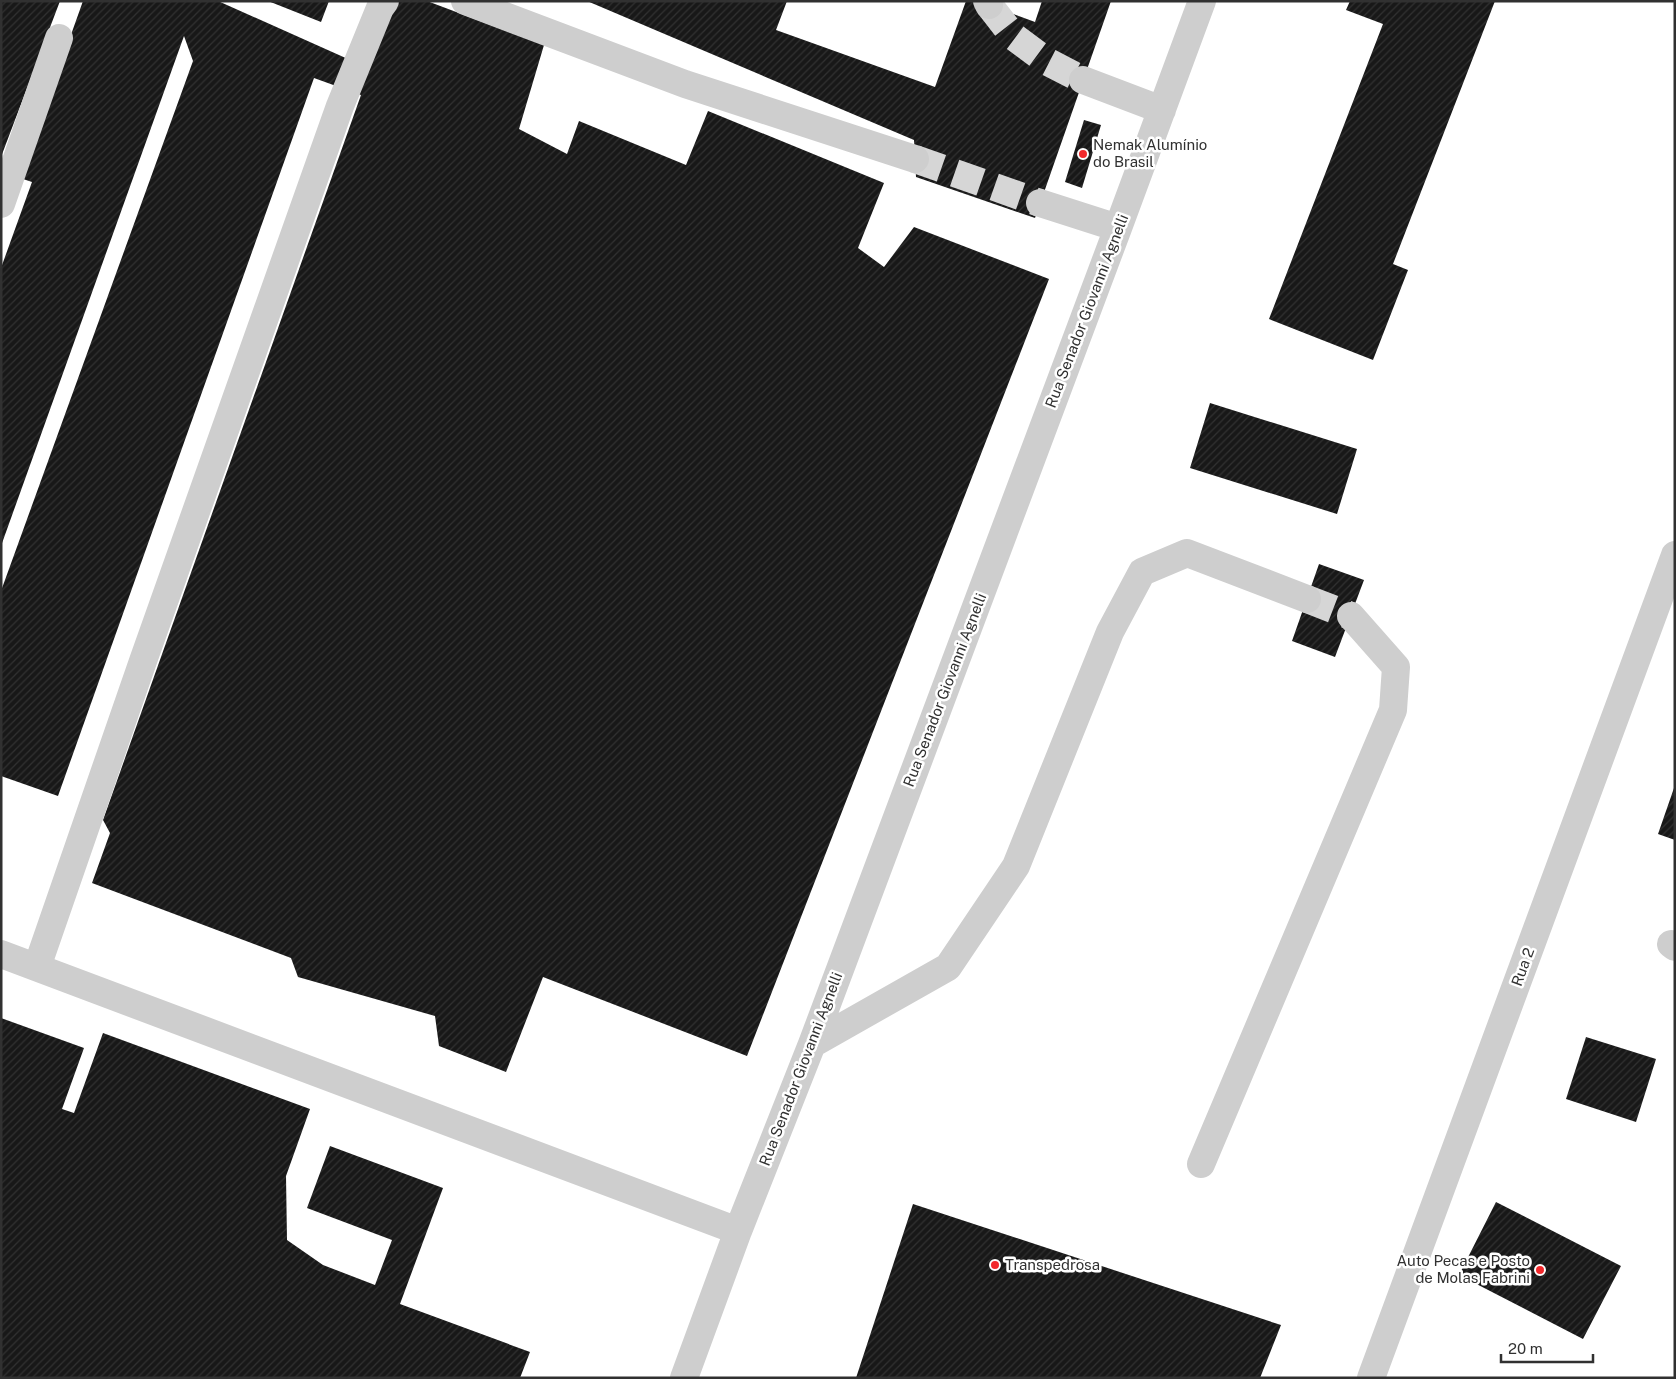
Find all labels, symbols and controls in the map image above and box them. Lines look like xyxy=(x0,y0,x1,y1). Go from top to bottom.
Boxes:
place label: Nemak Alumínio do Brasil xyxy=(1093,136,1207,170)
marker: Nemak Alumínio do Brasil xyxy=(1077,148,1089,160)
street label: Rua Senador Giovanni Agnelli xyxy=(1042,212,1131,410)
street label: Rua Senador Giovanni Agnelli xyxy=(900,591,989,789)
street label: Rua 2 xyxy=(1508,945,1537,988)
street label: Rua Senador Giovanni Agnelli xyxy=(756,970,845,1168)
place label: Auto Pecas e Posto de Molas Fabrini xyxy=(1397,1252,1530,1286)
place label: Transpedrosa xyxy=(1005,1256,1100,1273)
marker: Transpedrosa xyxy=(989,1259,1001,1271)
marker: Auto Pecas e Posto de Molas Fabrini xyxy=(1534,1264,1546,1276)
scale bar xyxy=(1501,1332,1594,1364)
text: 20 m xyxy=(1508,1340,1543,1357)

